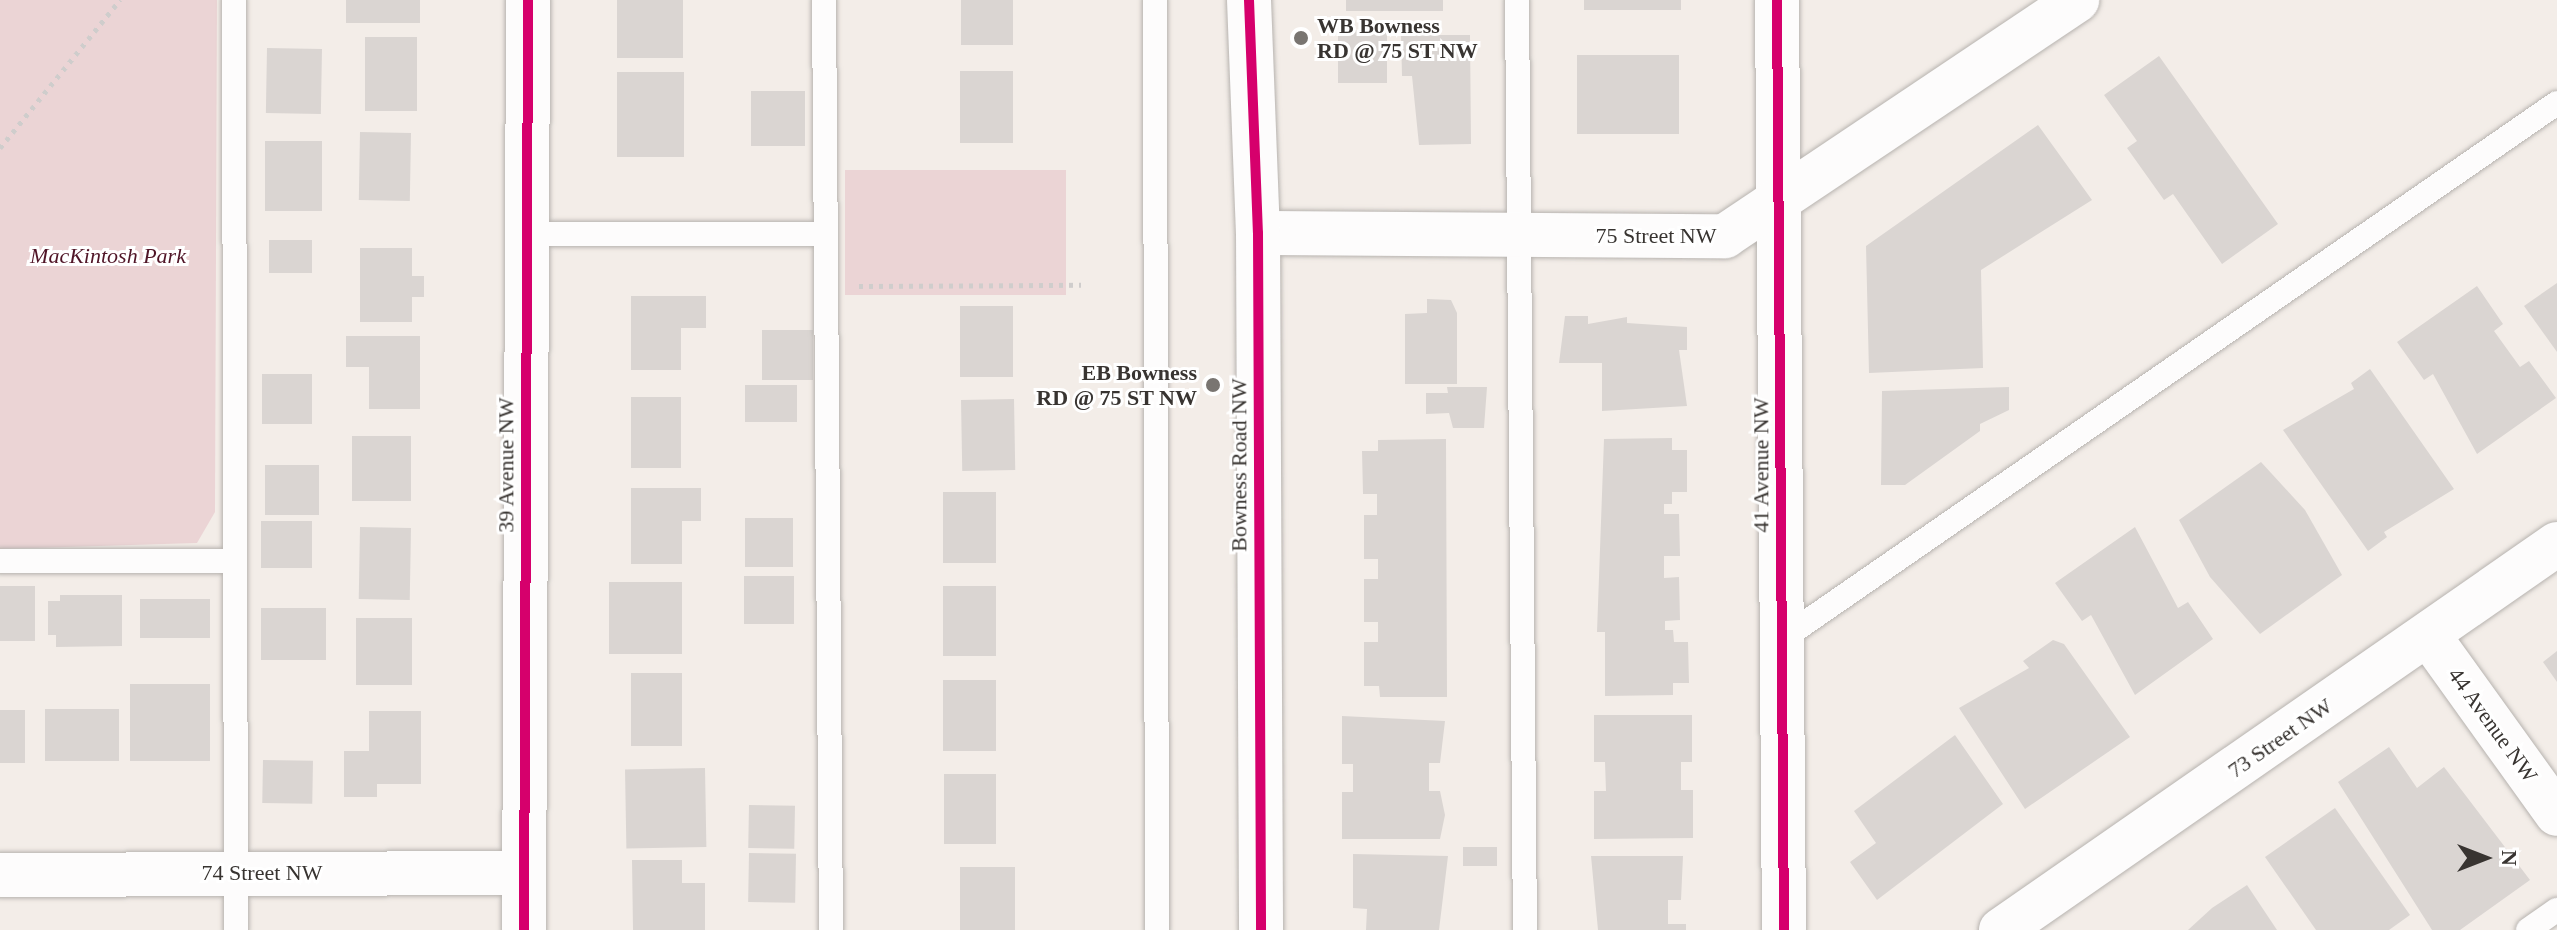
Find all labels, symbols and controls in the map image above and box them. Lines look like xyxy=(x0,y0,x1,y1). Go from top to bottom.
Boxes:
place label: WB Bowness RD @ 75 ST NW xyxy=(1317,12,1478,64)
marker: WB Bowness RD @ 75 ST NW xyxy=(1292,29,1310,47)
street label: 75 Street NW xyxy=(1596,223,1716,249)
park label: MacKintosh Park xyxy=(30,243,186,269)
place label: EB Bowness RD @ 75 ST NW xyxy=(1036,359,1197,410)
marker: EB Bowness RD @ 75 ST NW xyxy=(1204,376,1222,394)
street label: Bowness Road NW xyxy=(1226,378,1252,552)
street label: 39 Avenue NW xyxy=(493,397,519,533)
street label: 41 Avenue NW xyxy=(1748,397,1774,533)
street label: 44 Avenue NW xyxy=(2442,662,2544,788)
street label: 73 Street NW xyxy=(2223,692,2337,784)
north arrow xyxy=(2445,818,2525,898)
text: N xyxy=(2497,850,2522,866)
street label: 74 Street NW xyxy=(202,860,322,886)

